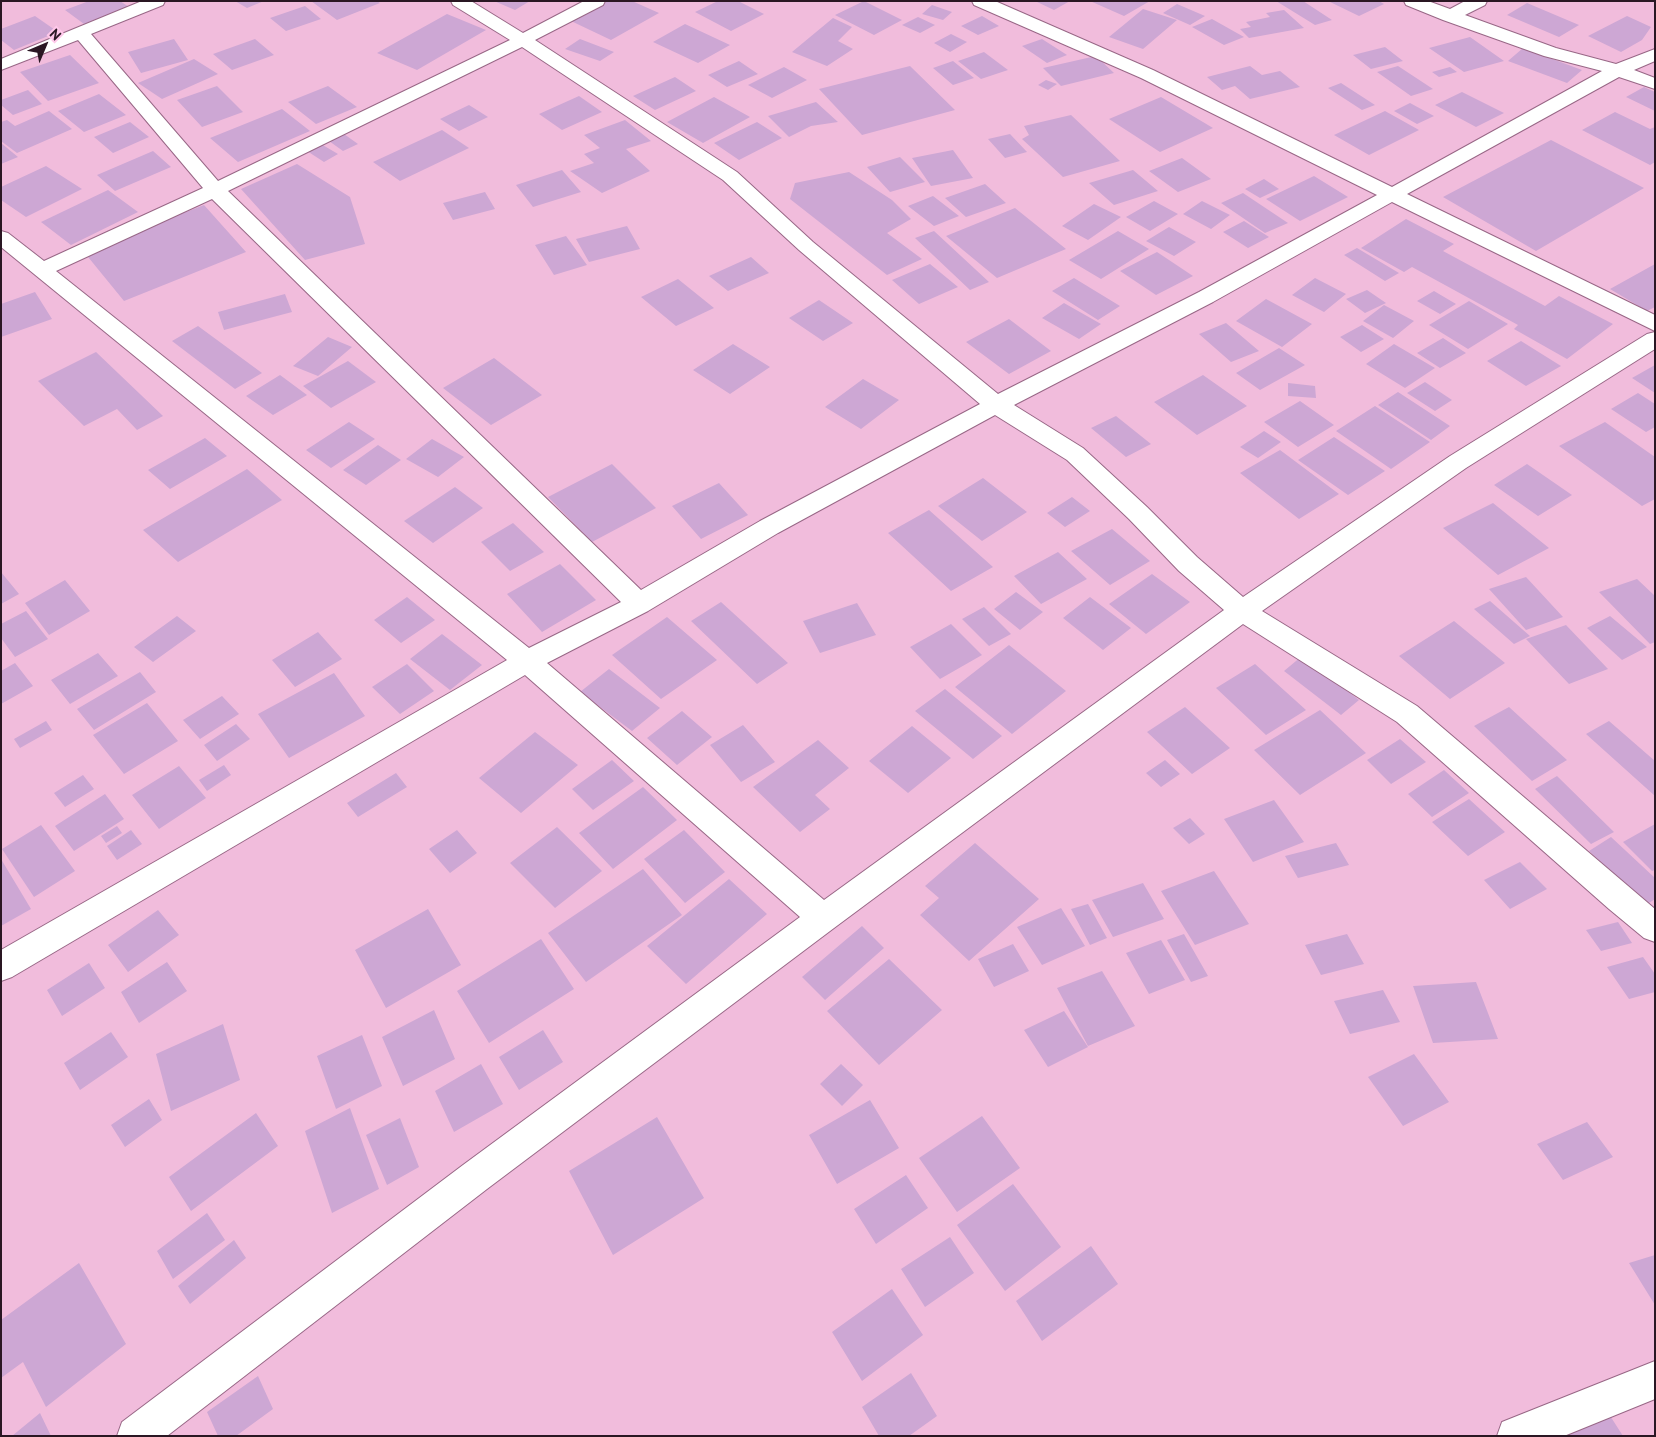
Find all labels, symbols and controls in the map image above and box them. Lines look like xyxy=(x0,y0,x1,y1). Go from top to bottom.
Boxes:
north arrow xyxy=(20,20,70,70)
text: N xyxy=(46,25,65,44)

